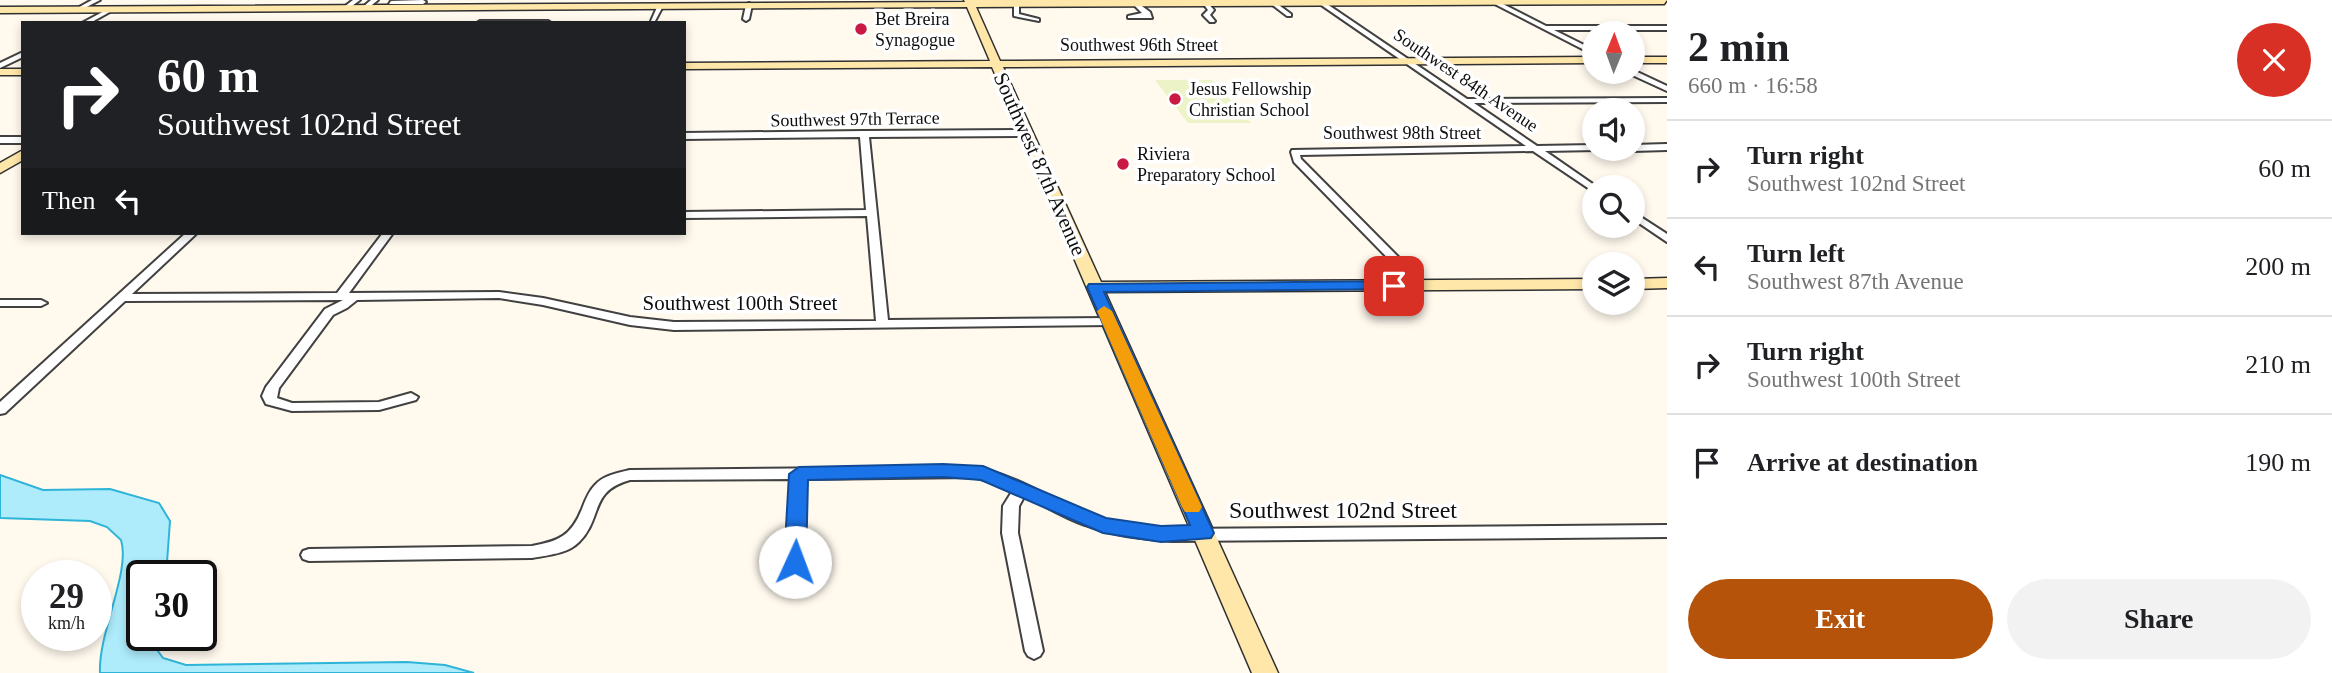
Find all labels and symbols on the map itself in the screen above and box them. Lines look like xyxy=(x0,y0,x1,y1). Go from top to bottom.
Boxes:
place label: Bet Breira Synagogue xyxy=(875,9,955,50)
marker: Bet Breira Synagogue xyxy=(853,21,869,37)
north arrow xyxy=(1582,21,1645,84)
street label: Southwest 84th Avenue xyxy=(1390,24,1542,136)
street label: Southwest 96th Street xyxy=(1060,35,1218,55)
street label: Southwest 87th Avenue xyxy=(989,69,1091,259)
place label: Jesus Fellowship Christian School xyxy=(1189,79,1312,120)
marker: Jesus Fellowship Christian School xyxy=(1167,91,1183,107)
street label: Southwest 97th Terrace xyxy=(770,108,940,130)
street label: Southwest 98th Street xyxy=(1323,123,1481,143)
place label: Riviera Preparatory School xyxy=(1137,144,1275,185)
marker: Riviera Preparatory School xyxy=(1115,156,1131,172)
pin xyxy=(1364,256,1424,316)
street label: Southwest 100th Street xyxy=(643,291,838,315)
street label: Southwest 102nd Street xyxy=(1229,497,1457,523)
position arrow xyxy=(758,525,832,599)
speed limit sign: 30 xyxy=(126,560,217,651)

